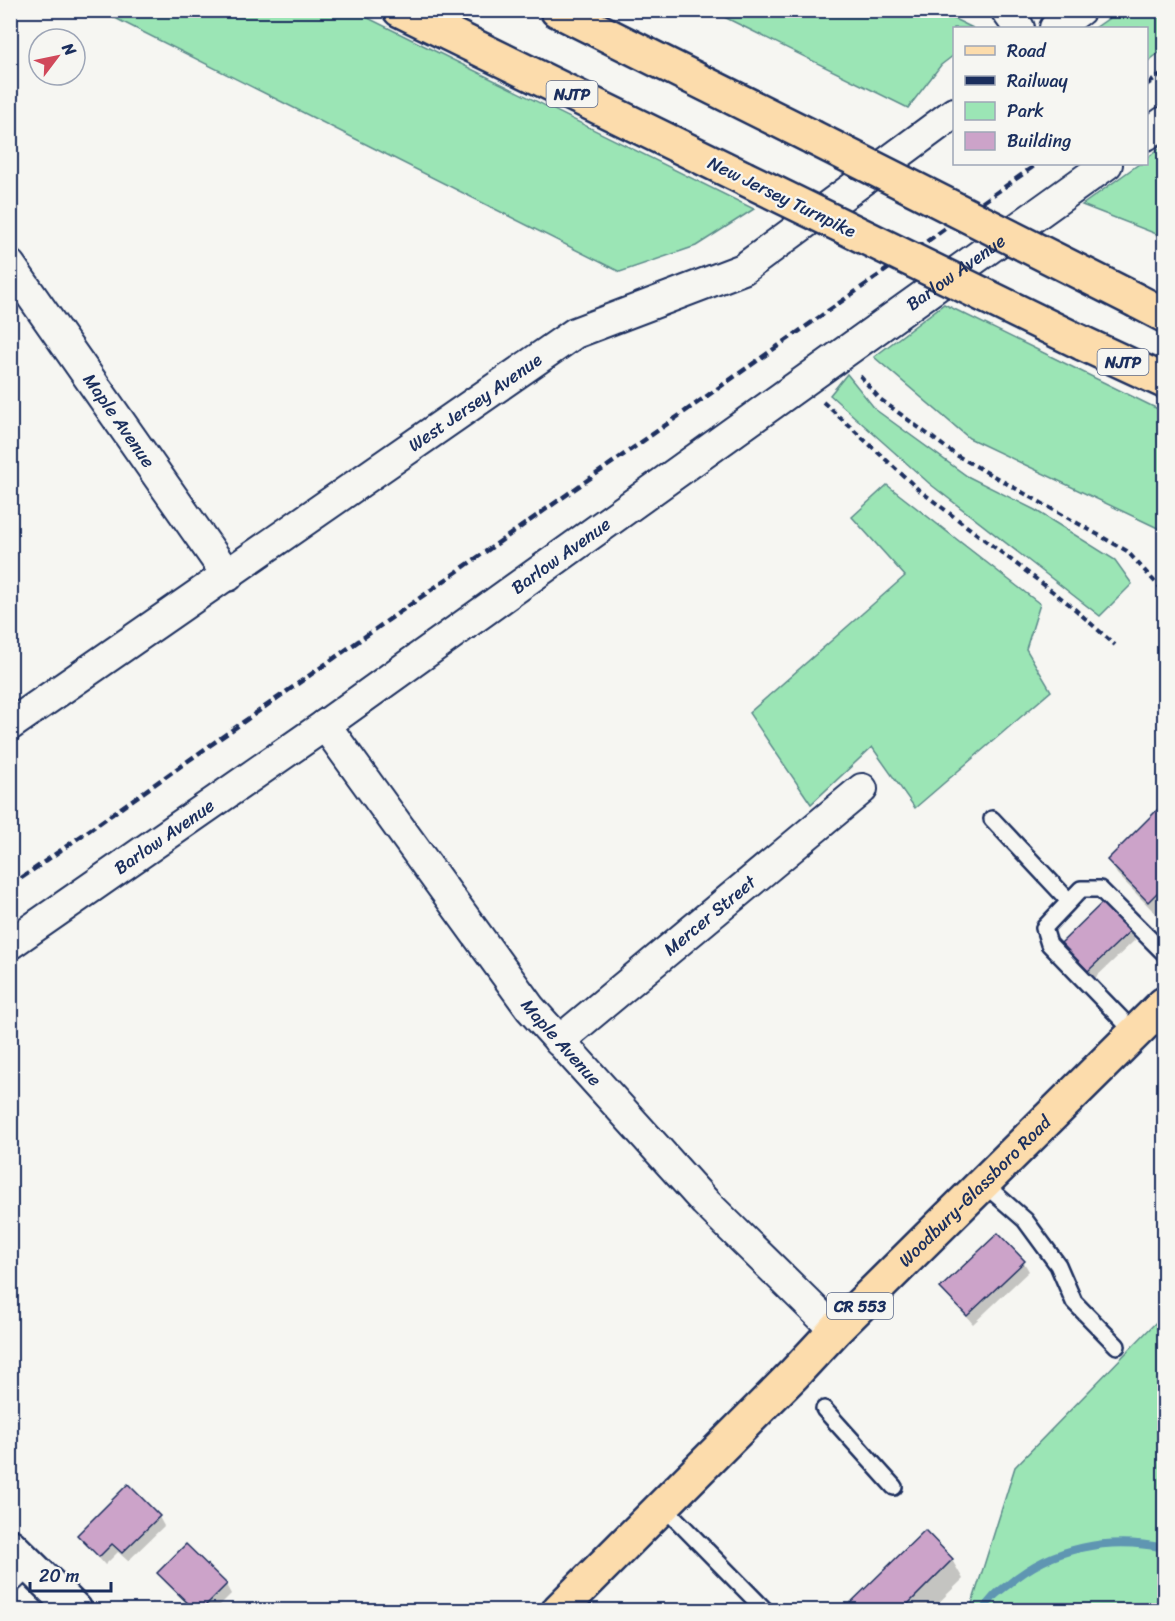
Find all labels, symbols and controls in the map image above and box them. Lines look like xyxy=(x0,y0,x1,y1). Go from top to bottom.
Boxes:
north arrow xyxy=(27,27,87,87)
legend xyxy=(953,27,1148,165)
text: Road xyxy=(1007,35,1047,67)
text: N xyxy=(54,36,85,62)
text: Railway xyxy=(1007,65,1069,97)
road number: NJTP xyxy=(546,81,598,107)
text: Park xyxy=(1007,95,1044,127)
text: Building xyxy=(1007,125,1071,157)
street label: New Jersey Turnpike xyxy=(702,147,862,247)
street label: Barlow Avenue xyxy=(899,225,1013,319)
street label: West Jersey Avenue xyxy=(401,344,549,460)
road number: NJTP xyxy=(1098,349,1148,375)
street label: Maple Avenue xyxy=(74,366,164,475)
street label: Barlow Avenue xyxy=(504,509,618,603)
street label: Barlow Avenue xyxy=(107,790,221,883)
street label: Mercer Street xyxy=(656,867,764,964)
street label: Maple Avenue xyxy=(512,992,610,1094)
street label: Woodbury-Glassboro Road xyxy=(891,1107,1060,1275)
road number: CR 553 xyxy=(827,1293,893,1319)
scale bar xyxy=(30,1555,111,1593)
text: 20 m xyxy=(39,1560,79,1592)

